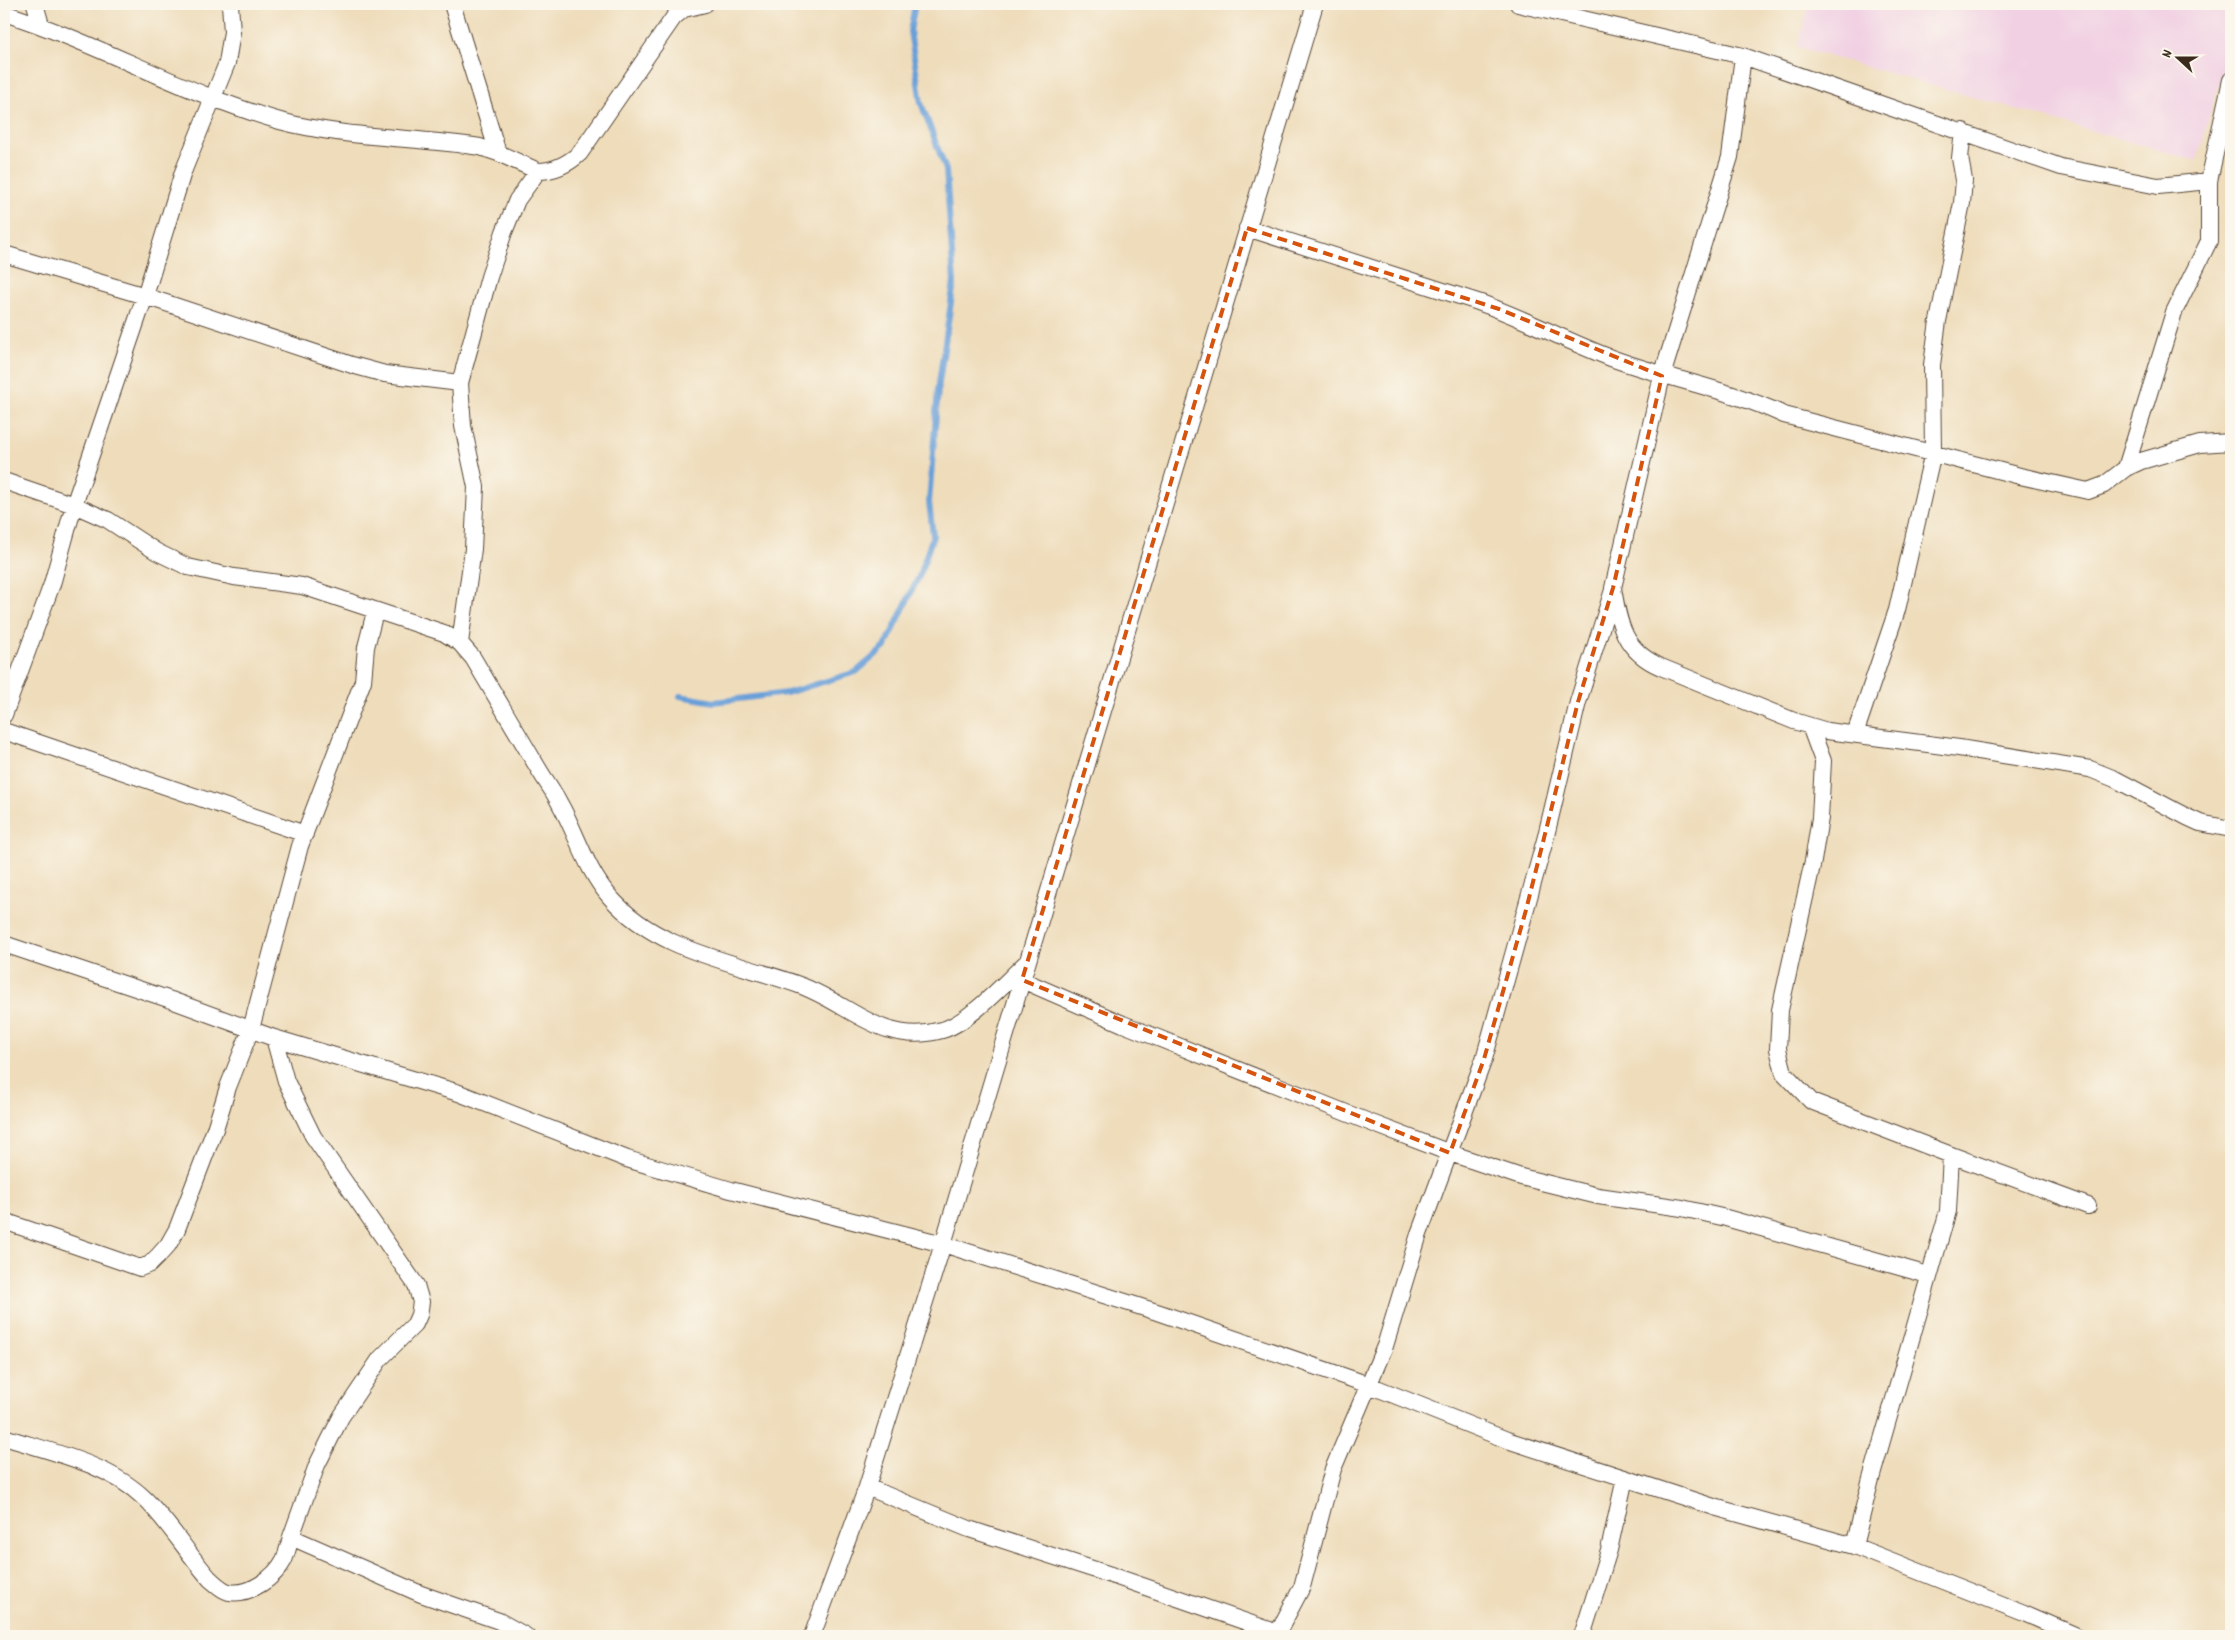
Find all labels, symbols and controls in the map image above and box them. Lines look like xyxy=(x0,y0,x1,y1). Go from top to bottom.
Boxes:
north arrow xyxy=(2152,32,2202,82)
text: N xyxy=(2157,47,2178,61)

